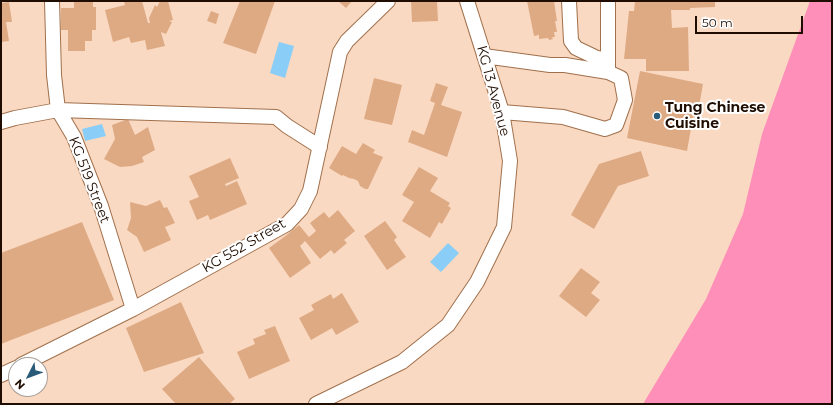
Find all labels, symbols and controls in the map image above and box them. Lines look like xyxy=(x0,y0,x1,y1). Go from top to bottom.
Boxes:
scale bar xyxy=(697,8,805,34)
text: 50 m xyxy=(702,15,733,30)
street label: KG 13 Avenue xyxy=(473,44,513,138)
place label: Tung Chinese Cuisine xyxy=(665,100,765,132)
marker: Tung Chinese Cuisine xyxy=(652,111,662,121)
street label: KG 519 Street xyxy=(65,134,113,226)
street label: KG 552 Street xyxy=(199,215,289,277)
north arrow xyxy=(8,357,48,397)
text: N xyxy=(12,376,28,392)

